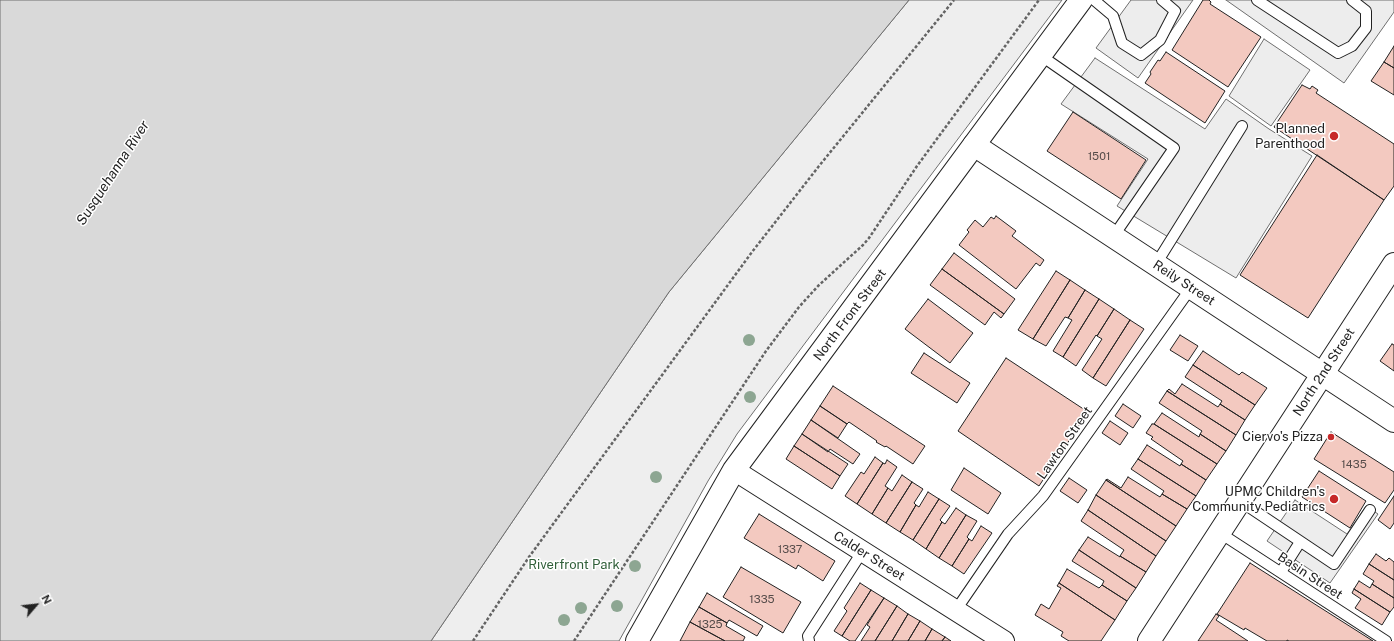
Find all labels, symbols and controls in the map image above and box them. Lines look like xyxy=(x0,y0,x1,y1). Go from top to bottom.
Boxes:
water label: Susquehanna River xyxy=(73,118,153,228)
place label: Planned Parenthood xyxy=(1255,121,1325,152)
marker: Planned Parenthood xyxy=(1328,130,1340,142)
house number: 1501 xyxy=(1088,150,1110,164)
street label: Reily Street xyxy=(1150,257,1218,309)
street label: North Front Street xyxy=(810,266,890,364)
street label: North 2nd Street xyxy=(1290,325,1358,419)
street label: Lawton Street xyxy=(1034,404,1096,482)
place label: Ciervo's Pizza xyxy=(1242,429,1323,445)
marker: Ciervo's Pizza xyxy=(1326,432,1336,442)
house number: 1435 xyxy=(1341,458,1367,472)
place label: UPMC Children's Community Pediatrics xyxy=(1192,484,1325,515)
marker: UPMC Children's Community Pediatrics xyxy=(1328,493,1340,505)
street label: Calder Street xyxy=(831,528,907,584)
house number: 1337 xyxy=(778,543,802,557)
street label: Basin Street xyxy=(1275,549,1345,603)
park label: Riverfront Park xyxy=(528,557,620,573)
north arrow xyxy=(16,585,56,625)
text: N xyxy=(39,593,54,606)
house number: 1335 xyxy=(749,593,775,607)
house number: 1325 xyxy=(697,618,723,632)

